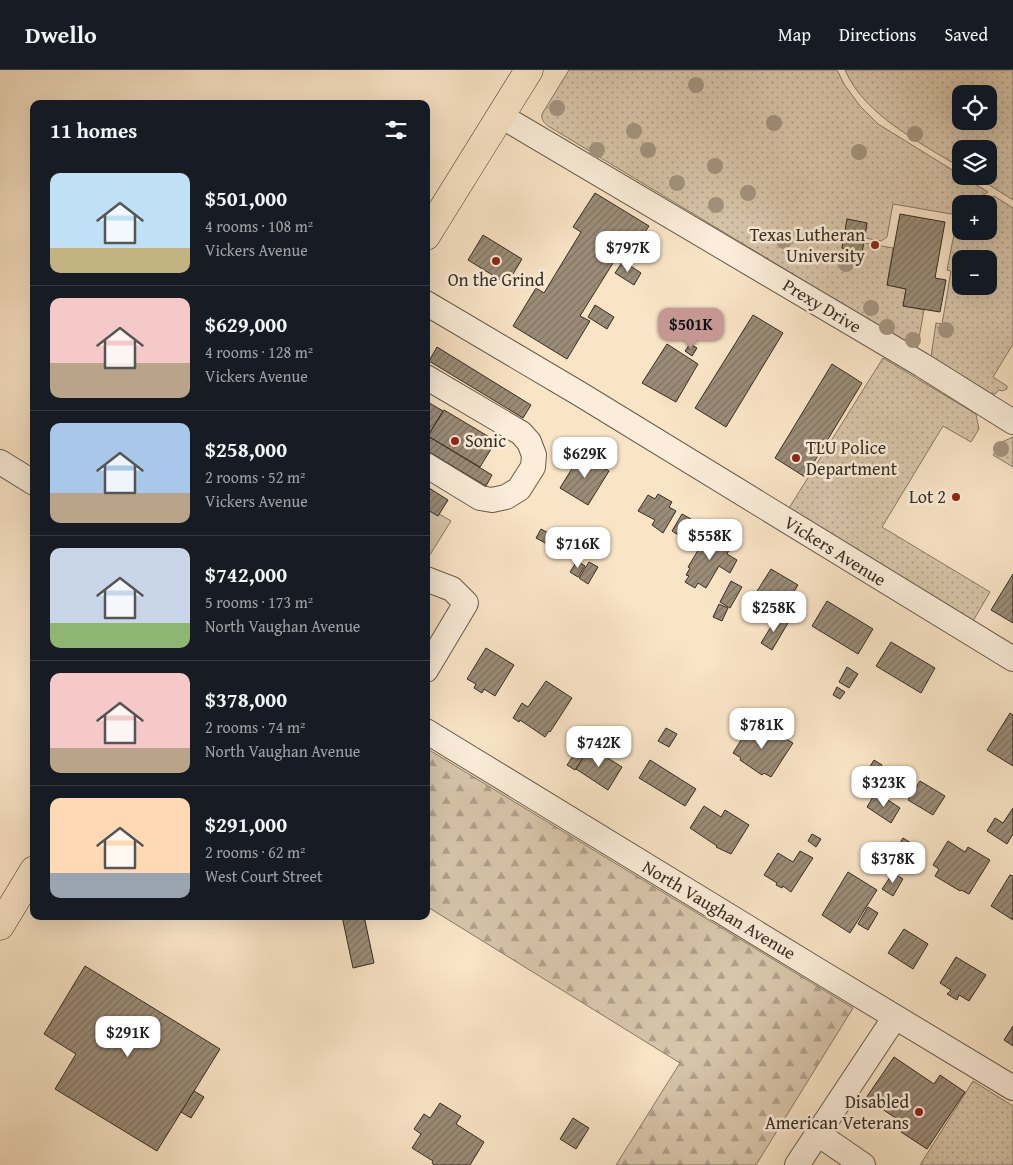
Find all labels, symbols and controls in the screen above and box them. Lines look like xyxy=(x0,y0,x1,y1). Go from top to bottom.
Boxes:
text: Dwello xyxy=(25,17,97,52)
text: Map xyxy=(778,21,811,48)
text: Directions xyxy=(839,21,916,48)
text: Saved xyxy=(944,21,988,48)
map controls xyxy=(952,85,997,295)
button: locate xyxy=(952,85,997,130)
text: 11 homes xyxy=(50,115,137,146)
icon: filters xyxy=(382,116,410,144)
button: layers xyxy=(952,140,997,185)
text: $501,000 xyxy=(205,183,287,214)
icon: home xyxy=(90,193,150,253)
button: + xyxy=(952,195,997,240)
text: 4 rooms · 108 m² xyxy=(205,214,313,238)
place label: Texas Lutheran University xyxy=(749,221,865,269)
pin: $797K xyxy=(593,230,663,273)
text: $797K xyxy=(606,235,650,259)
text: Vickers Avenue xyxy=(205,238,308,262)
marker: Texas Lutheran University xyxy=(869,239,881,251)
button: − xyxy=(952,250,997,295)
marker: On the Grind xyxy=(490,255,502,267)
place label: On the Grind xyxy=(448,266,545,293)
street label: Prexy Drive xyxy=(778,271,867,340)
pin: $501K xyxy=(656,308,726,350)
text: $629,000 xyxy=(205,309,287,340)
text: $501K xyxy=(669,312,713,336)
icon: home xyxy=(90,318,150,378)
text: 4 rooms · 128 m² xyxy=(205,340,313,364)
text: Vickers Avenue xyxy=(205,364,308,388)
place label: Sonic xyxy=(465,427,506,454)
text: $258,000 xyxy=(205,434,287,465)
place label: TLU Police Department xyxy=(806,434,898,482)
marker: Sonic xyxy=(449,435,461,447)
pin: $629K xyxy=(550,436,620,479)
text: $629K xyxy=(563,441,607,465)
icon: home xyxy=(90,443,150,503)
marker: TLU Police Department xyxy=(790,452,802,464)
text: 2 rooms · 52 m² xyxy=(205,465,305,489)
place label: Lot 2 xyxy=(909,483,946,510)
text: Vickers Avenue xyxy=(205,489,308,513)
marker: Lot 2 xyxy=(950,491,962,503)
street label: Vickers Avenue xyxy=(779,508,891,593)
pin: $558K xyxy=(675,518,745,561)
text: $558K xyxy=(688,523,732,547)
pin: $716K xyxy=(543,526,613,569)
text: $716K xyxy=(556,531,600,555)
text: $742,000 xyxy=(205,559,287,590)
icon: home xyxy=(90,568,150,628)
text: 5 rooms · 173 m² xyxy=(205,590,313,614)
pin: $258K xyxy=(739,590,809,633)
text: $258K xyxy=(752,595,796,619)
text: North Vaughan Avenue xyxy=(205,614,360,638)
text: $378,000 xyxy=(205,684,287,715)
icon: home xyxy=(90,693,150,753)
pin: $781K xyxy=(727,708,797,750)
text: $781K xyxy=(740,712,784,736)
text: 2 rooms · 74 m² xyxy=(205,715,305,739)
pin: $742K xyxy=(564,726,634,768)
text: $742K xyxy=(577,730,621,754)
text: North Vaughan Avenue xyxy=(205,739,360,763)
pin: $323K xyxy=(849,766,919,808)
text: $323K xyxy=(862,770,906,794)
text: $291,000 xyxy=(205,809,287,840)
icon: home xyxy=(90,818,150,878)
text: 2 rooms · 62 m² xyxy=(205,840,305,864)
pin: $378K xyxy=(858,842,928,884)
text: $378K xyxy=(871,846,915,870)
street label: North Vaughan Avenue xyxy=(637,853,801,966)
text: West Court Street xyxy=(205,864,323,888)
pin: $291K xyxy=(93,1016,163,1058)
text: $291K xyxy=(106,1020,150,1044)
place label: Disabled American Veterans xyxy=(765,1088,909,1136)
marker: Disabled American Veterans xyxy=(913,1106,925,1118)

